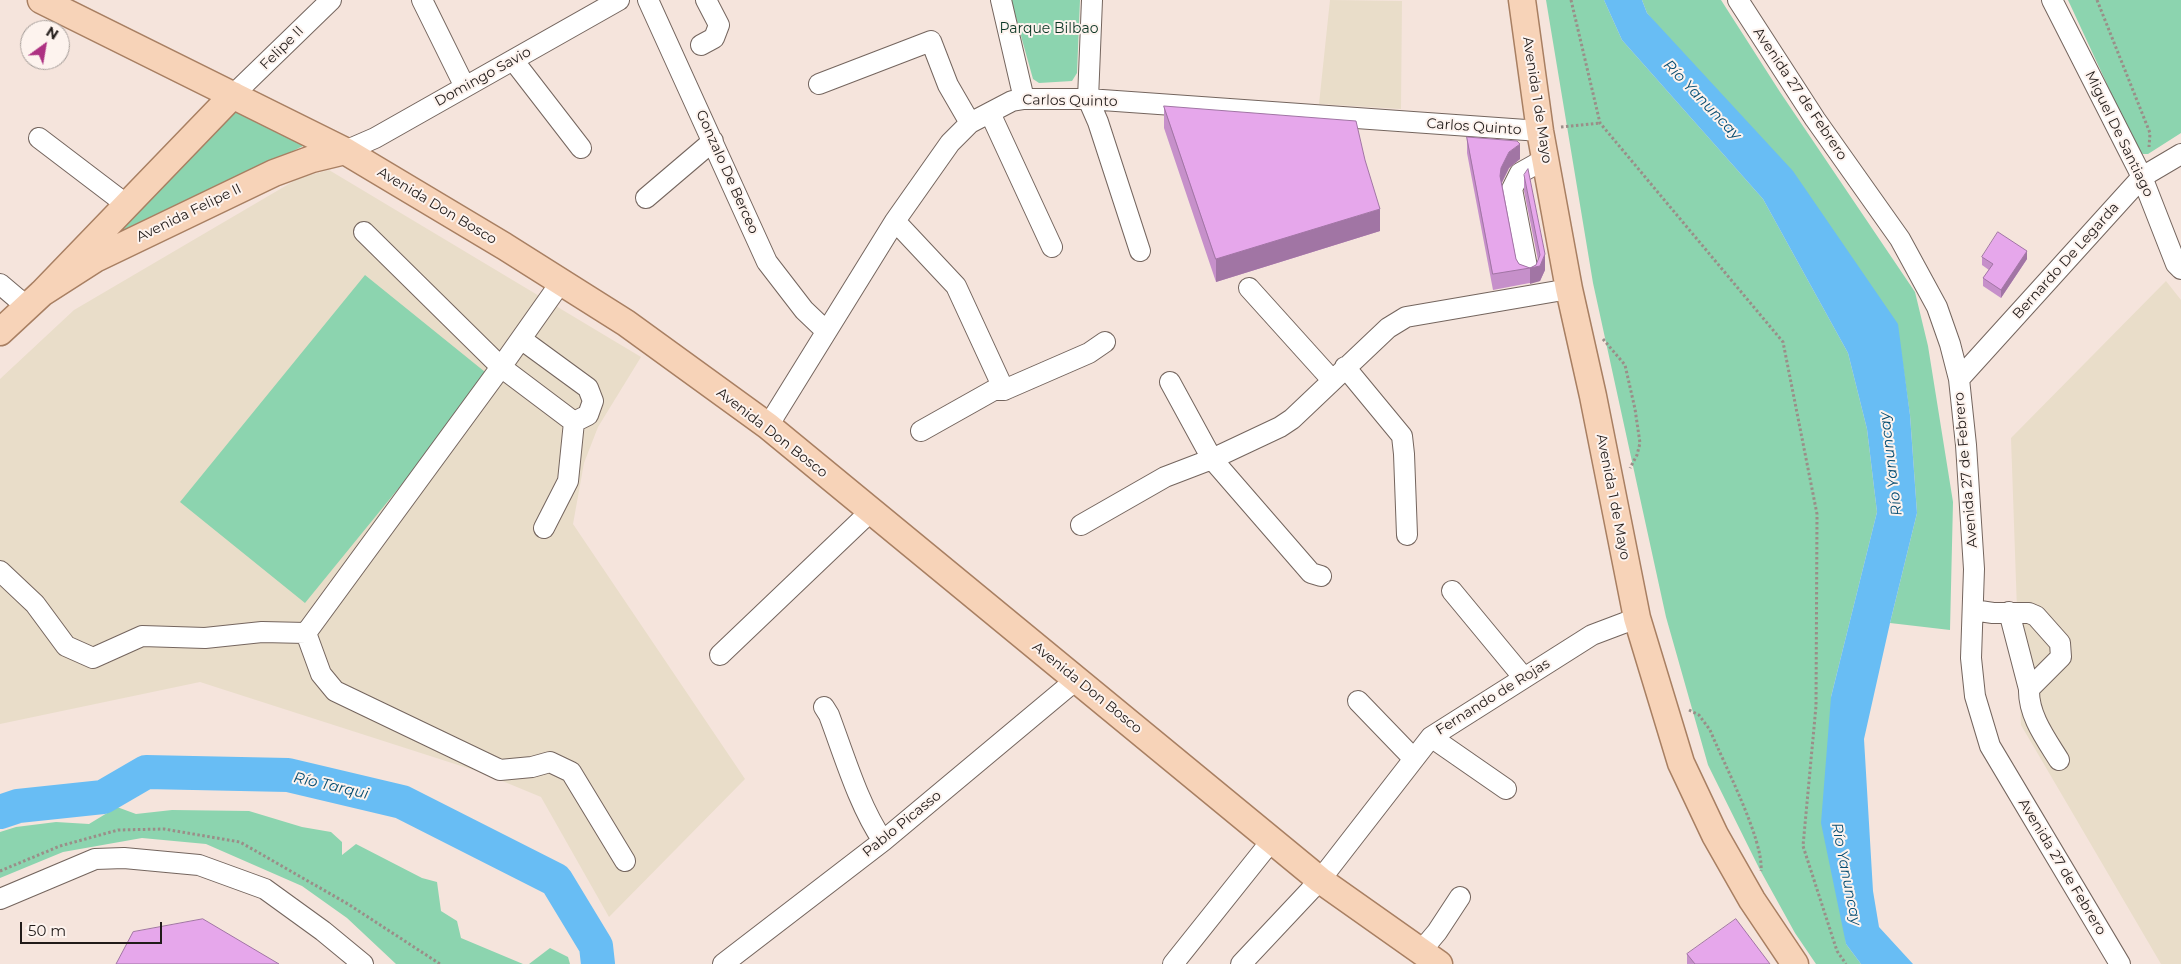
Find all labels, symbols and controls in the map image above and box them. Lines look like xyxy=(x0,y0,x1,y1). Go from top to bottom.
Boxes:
north arrow xyxy=(20,20,70,70)
park label: Parque Bilbao xyxy=(999,21,1099,37)
text: N xyxy=(43,22,62,44)
street label: Felipe II xyxy=(257,23,307,73)
street label: Avenida 27 de Febrero xyxy=(1749,25,1851,163)
street label: Avenida 1 de Mayo xyxy=(1519,35,1555,165)
street label: Domingo Savio xyxy=(432,44,534,110)
water label: Río Yanuncay xyxy=(1659,56,1745,144)
street label: Miguel De Santiago xyxy=(2081,68,2157,200)
street label: Carlos Quinto xyxy=(1022,92,1118,110)
street label: Gonzalo De Berceo xyxy=(692,107,762,237)
street label: Carlos Quinto xyxy=(1426,115,1522,139)
street label: Avenida Don Bosco xyxy=(374,164,500,248)
street label: Avenida Felipe II xyxy=(134,180,244,246)
street label: Bernardo De Legarda xyxy=(2009,199,2123,323)
street label: Avenida Don Bosco xyxy=(713,384,831,482)
street label: Avenida 27 de Febrero xyxy=(1951,391,1981,549)
water label: Río Yanuncay xyxy=(1876,411,1906,517)
street label: Avenida 1 de Mayo xyxy=(1593,433,1633,561)
street label: Avenida Don Bosco xyxy=(1029,639,1145,737)
street label: Fernando de Rojas xyxy=(1433,655,1553,739)
water label: Río Tarqui xyxy=(292,769,370,803)
street label: Pablo Picasso xyxy=(859,787,945,861)
street label: Avenida 27 de Febrero xyxy=(2015,796,2109,938)
water label: Río Yanuncay xyxy=(1827,821,1865,927)
scale bar xyxy=(22,912,165,944)
text: 50 m xyxy=(28,921,66,940)

